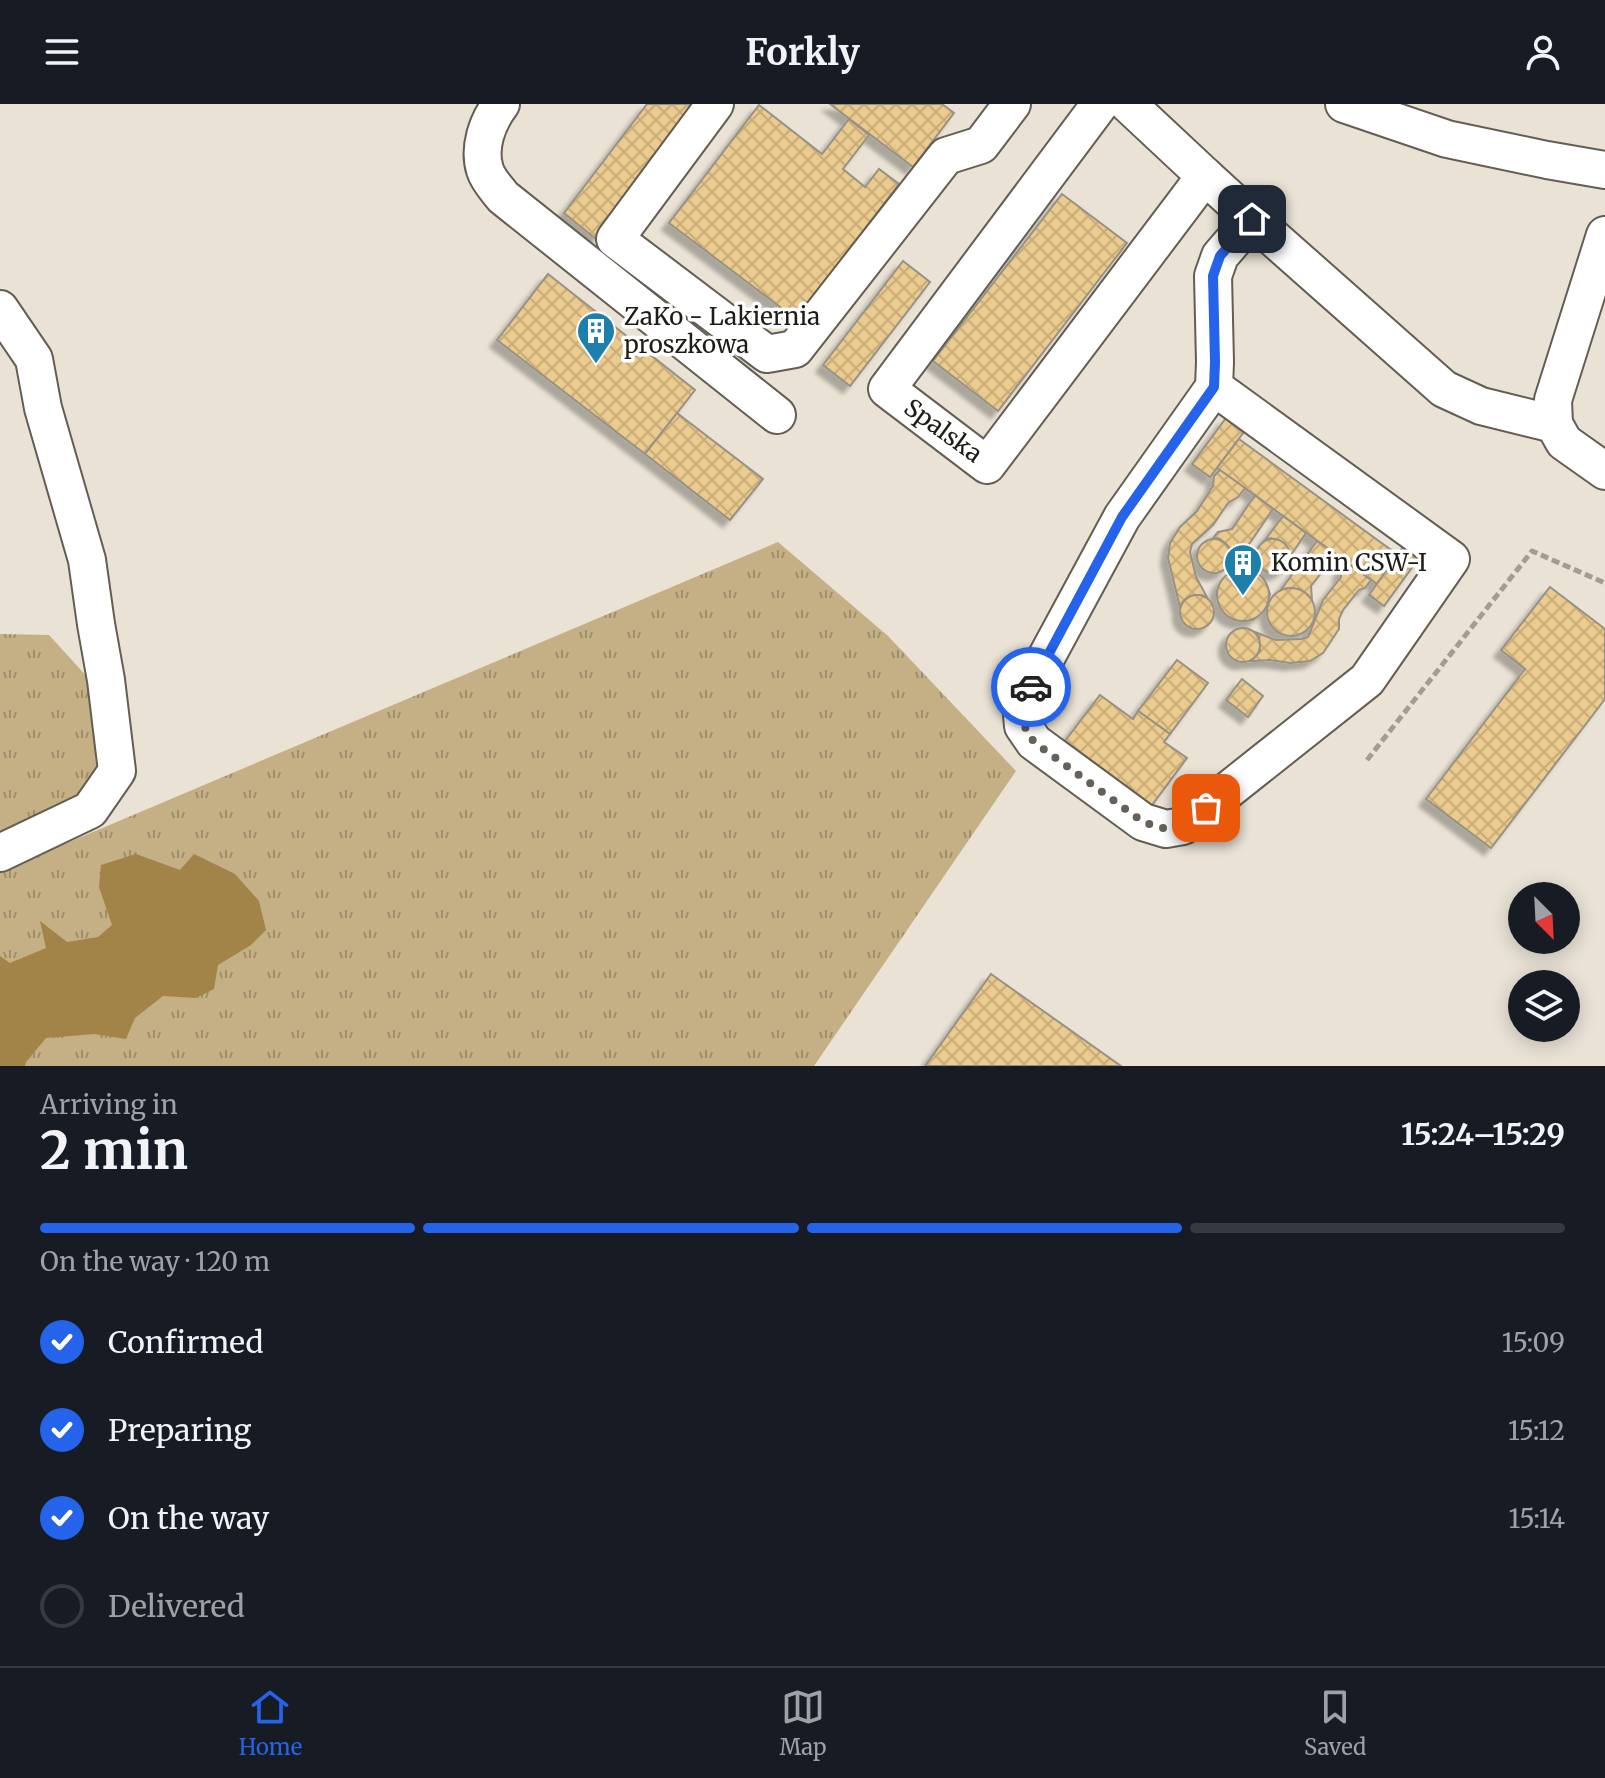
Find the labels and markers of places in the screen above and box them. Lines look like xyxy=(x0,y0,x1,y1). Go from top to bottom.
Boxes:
pin xyxy=(1218,185,1286,253)
place label: ZaKo - Lakiernia proszkowa xyxy=(624,301,820,360)
building icon: ZaKo - Lakiernia proszkowa xyxy=(575,310,617,365)
building icon: Komin CSW-I xyxy=(1222,542,1264,597)
place label: Komin CSW-I xyxy=(1271,547,1427,578)
pin xyxy=(1172,774,1240,842)

